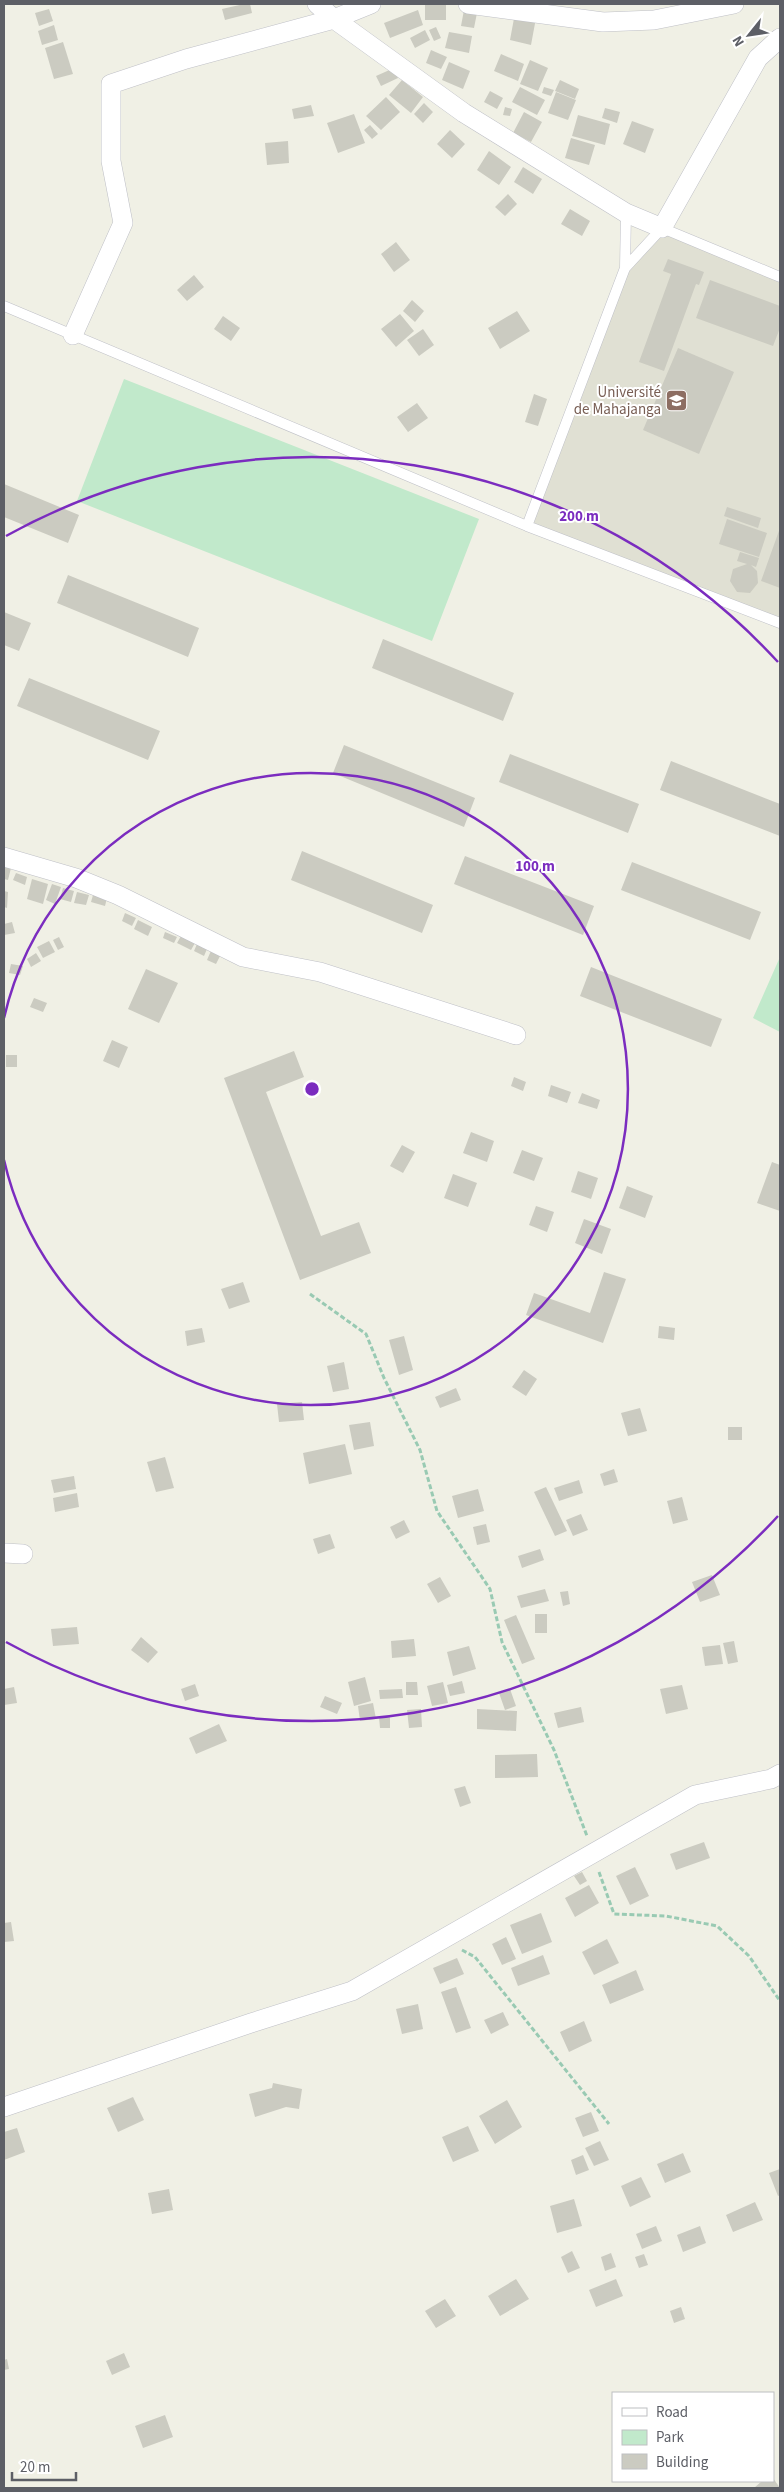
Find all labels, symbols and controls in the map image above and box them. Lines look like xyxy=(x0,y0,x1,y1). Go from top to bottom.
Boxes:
north arrow xyxy=(724,10,774,60)
text: N xyxy=(728,32,750,50)
place label: Université de Mahajanga xyxy=(574,382,661,420)
school or university icon: Université de Mahajanga xyxy=(665,389,689,413)
text: 200 m xyxy=(559,506,599,527)
text: 100 m xyxy=(515,856,555,877)
centre of rings xyxy=(303,1080,321,1098)
legend xyxy=(612,2392,774,2482)
text: Road xyxy=(656,2402,688,2423)
text: Park xyxy=(656,2427,685,2448)
scale bar xyxy=(12,2450,76,2482)
text: Building xyxy=(656,2452,709,2473)
text: 20 m xyxy=(20,2457,50,2478)

